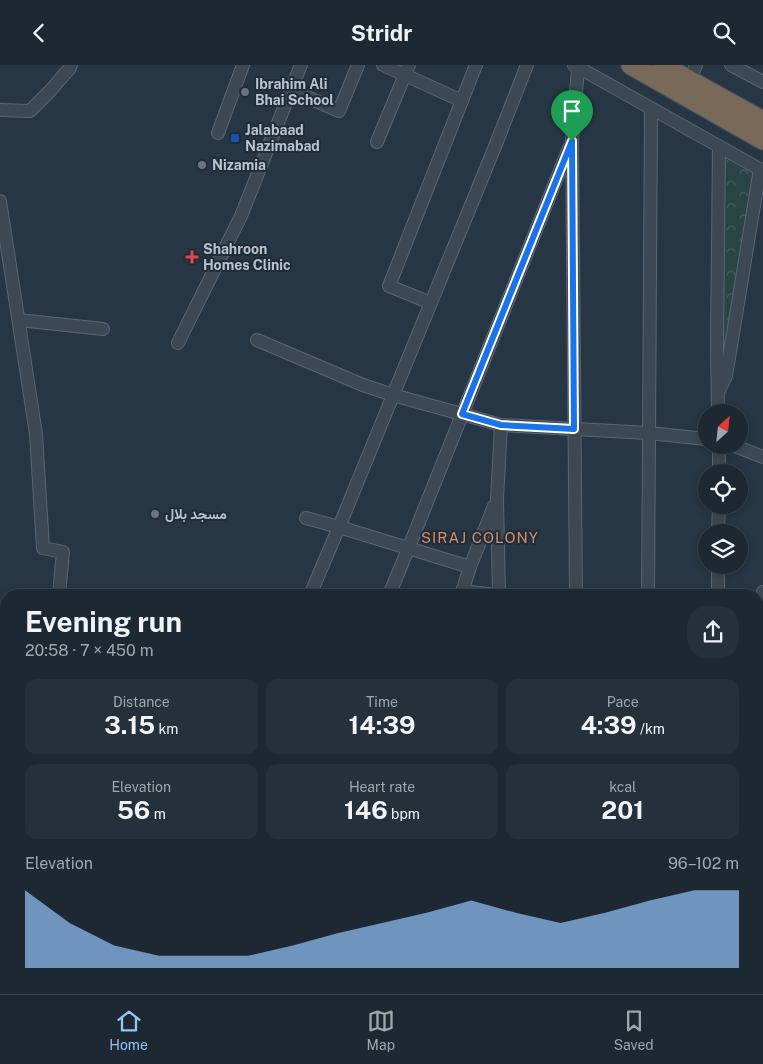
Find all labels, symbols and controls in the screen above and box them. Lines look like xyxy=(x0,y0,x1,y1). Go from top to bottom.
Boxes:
icon: back xyxy=(25,19,53,47)
icon: search xyxy=(710,19,738,47)
text: Stridr xyxy=(351,20,412,46)
place label: Ibrahim Ali Bhai School xyxy=(255,76,334,108)
marker: Ibrahim Ali Bhai School xyxy=(239,86,251,98)
pin xyxy=(551,90,593,141)
icon: arrive xyxy=(558,97,586,125)
place label: Jalabaad Nazimabad xyxy=(245,122,320,154)
marker: Jalabaad Nazimabad xyxy=(229,132,241,144)
place label: Nizamia xyxy=(212,157,266,173)
marker: Nizamia xyxy=(196,159,208,171)
place label: Shahroon Homes Clinic xyxy=(203,241,291,273)
marker: Shahroon Homes Clinic xyxy=(185,250,199,264)
north arrow xyxy=(698,404,748,454)
map controls xyxy=(698,404,748,574)
button: locate xyxy=(698,464,748,514)
place label: مسجد بلال xyxy=(165,506,227,523)
marker: مسجد بلال xyxy=(149,508,161,520)
button: layers xyxy=(698,524,748,574)
district label: SIRAJ COLONY xyxy=(421,529,539,546)
text: Evening run xyxy=(25,605,182,638)
button: share xyxy=(687,606,739,658)
text: 20:58 · 7 × 450 m xyxy=(25,641,154,660)
text: Distance xyxy=(113,694,170,710)
text: Time xyxy=(366,694,398,710)
text: Pace xyxy=(607,694,639,710)
text: 3.15 xyxy=(104,710,155,740)
text: 14:39 xyxy=(349,710,415,740)
text: 4:39 xyxy=(580,710,637,740)
text: km xyxy=(155,721,178,737)
text: /km xyxy=(637,721,665,737)
text: Elevation xyxy=(112,779,171,795)
text: Heart rate xyxy=(349,779,415,795)
text: kcal xyxy=(609,779,636,795)
text: 56 xyxy=(117,795,150,825)
text: 146 xyxy=(344,795,388,825)
text: 201 xyxy=(601,795,644,825)
text: m xyxy=(150,806,166,822)
text: bpm xyxy=(388,806,420,822)
text: Elevation xyxy=(25,854,93,873)
text: 96–102 m xyxy=(668,854,739,873)
tab: Home xyxy=(109,1007,148,1053)
tab: Map xyxy=(367,1007,395,1053)
tab: Saved xyxy=(614,1007,654,1053)

